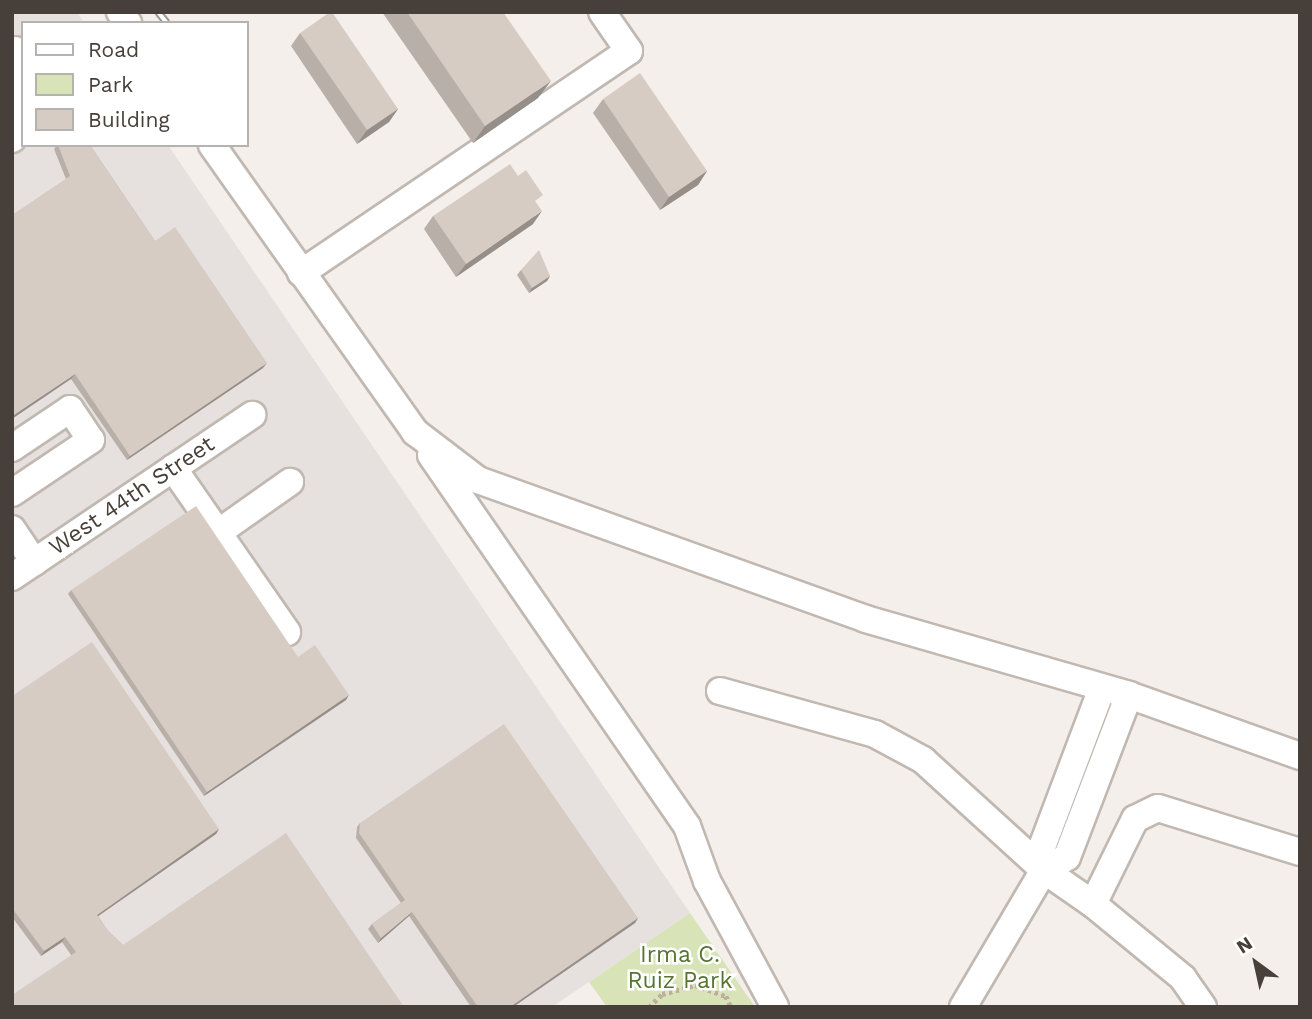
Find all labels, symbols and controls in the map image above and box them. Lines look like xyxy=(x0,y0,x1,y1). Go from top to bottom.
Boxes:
legend xyxy=(21,21,248,147)
text: Road xyxy=(88,37,139,62)
text: Park xyxy=(88,72,133,97)
text: Building xyxy=(88,107,170,132)
street label: West 44th Street xyxy=(44,431,220,561)
north arrow xyxy=(1221,928,1291,998)
text: N xyxy=(1232,931,1256,958)
park label: Irma C. Ruiz Park xyxy=(628,941,732,995)

